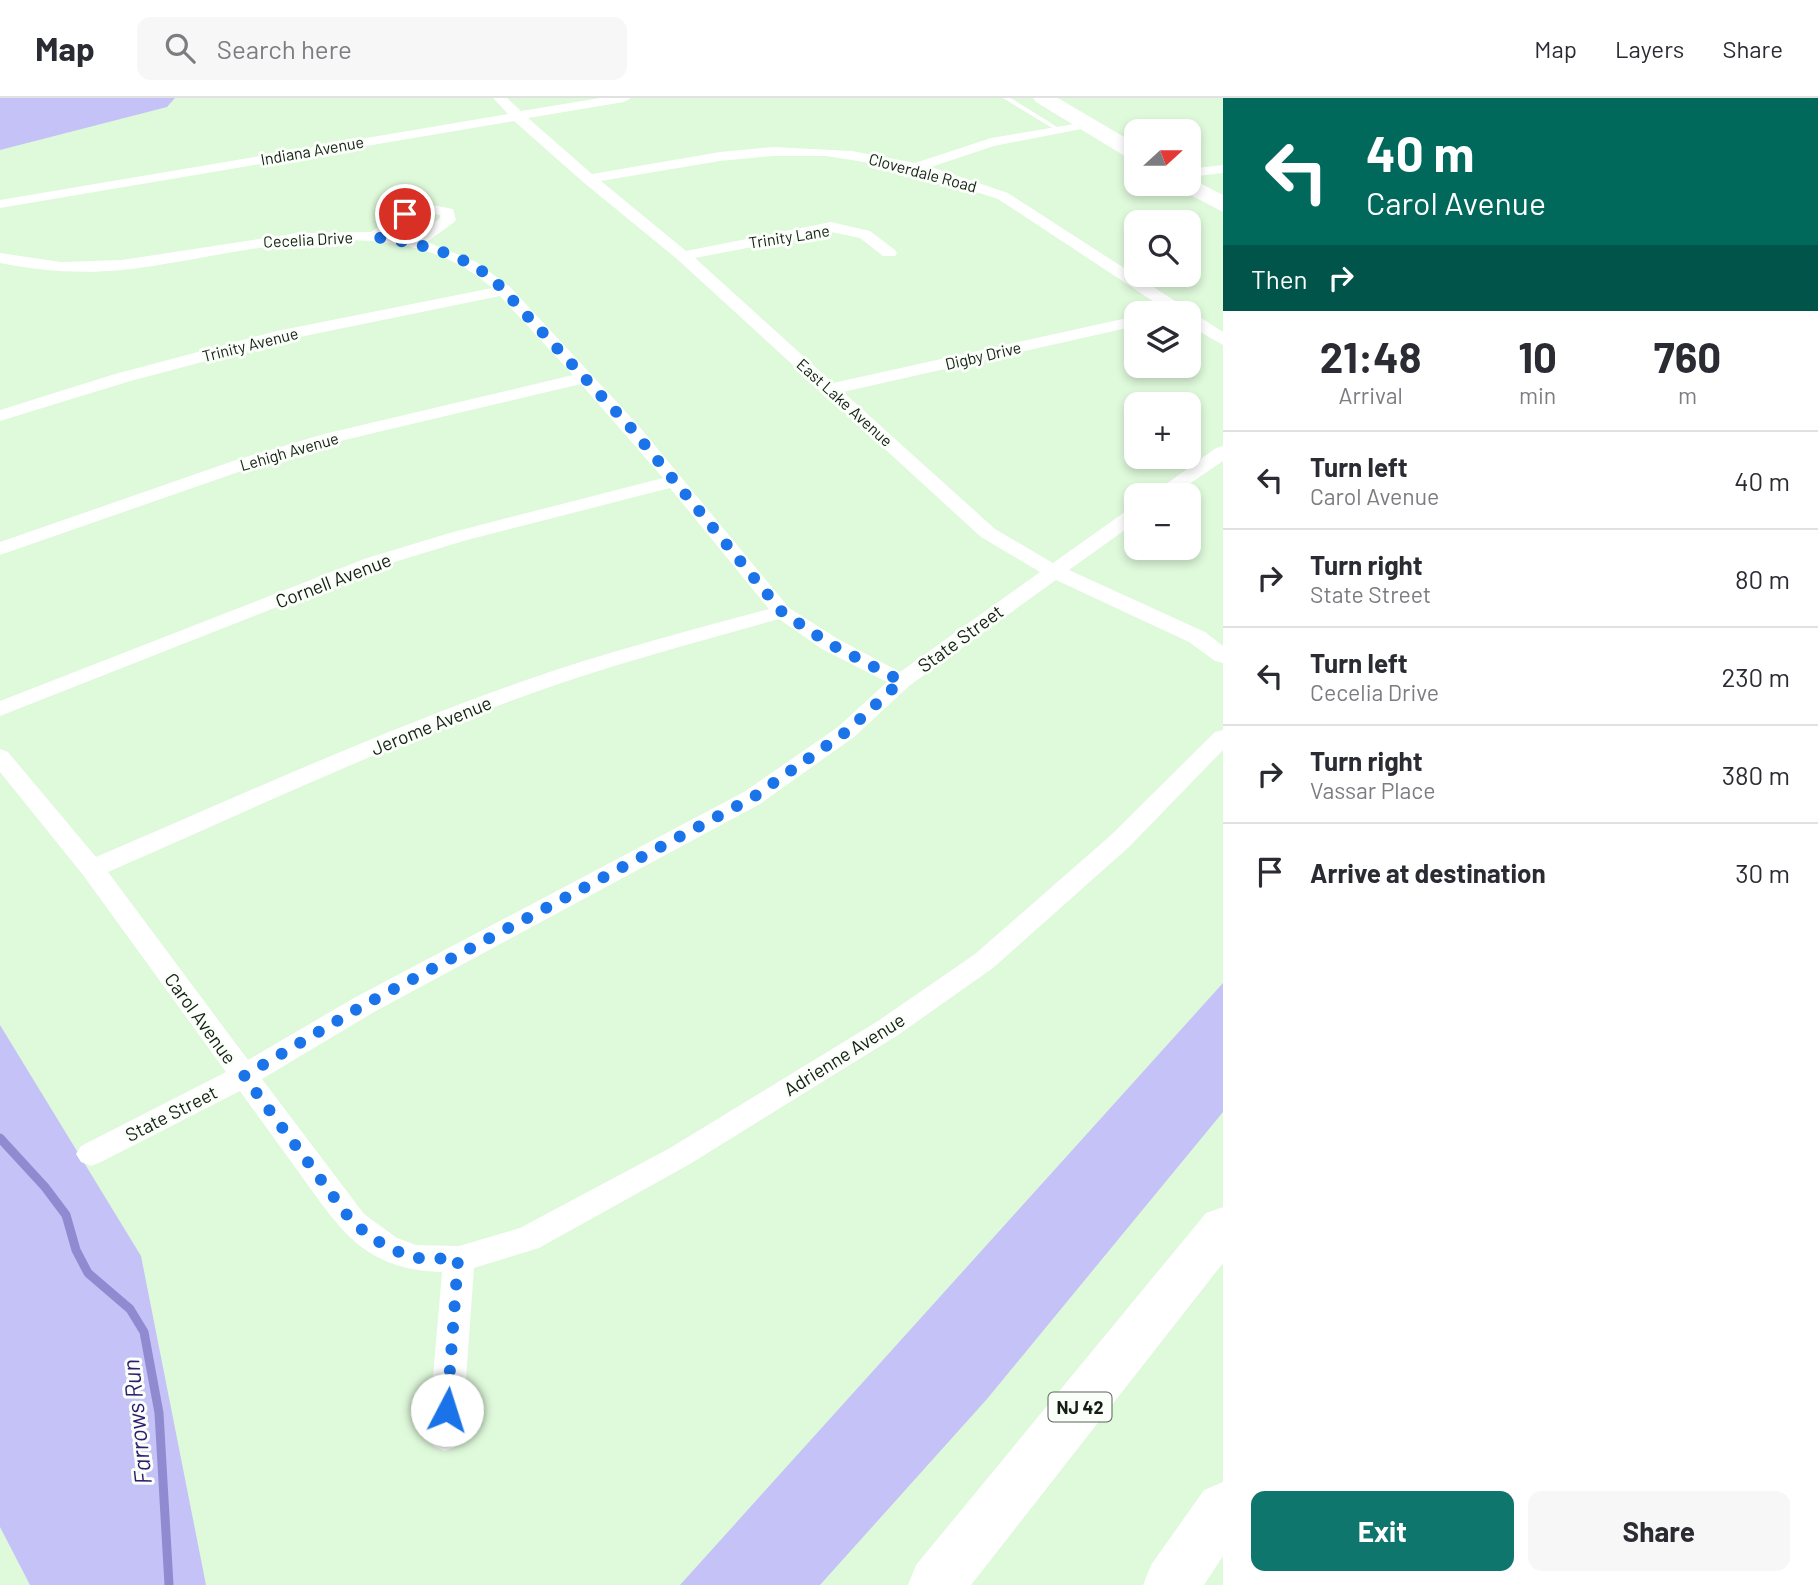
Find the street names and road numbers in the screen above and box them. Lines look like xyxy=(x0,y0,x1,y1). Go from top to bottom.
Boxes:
street label: Indiana Avenue xyxy=(259,132,365,168)
street label: Cloverdale Road xyxy=(867,148,979,196)
street label: Trinity Lane xyxy=(747,220,831,252)
street label: Cecelia Drive xyxy=(263,227,353,251)
street label: Trinity Avenue xyxy=(200,323,300,365)
street label: Digby Drive xyxy=(943,337,1023,373)
street label: East Lake Avenue xyxy=(793,354,897,450)
street label: Lehigh Avenue xyxy=(238,428,340,474)
street label: Cornell Avenue xyxy=(272,547,394,613)
street label: State Street xyxy=(913,599,1007,677)
street label: Jerome Avenue xyxy=(367,690,495,760)
street label: Carol Avenue xyxy=(160,968,242,1068)
street label: Adrienne Avenue xyxy=(779,1008,909,1100)
street label: State Street xyxy=(121,1080,221,1146)
road number: NJ 42 xyxy=(1048,1392,1112,1422)

